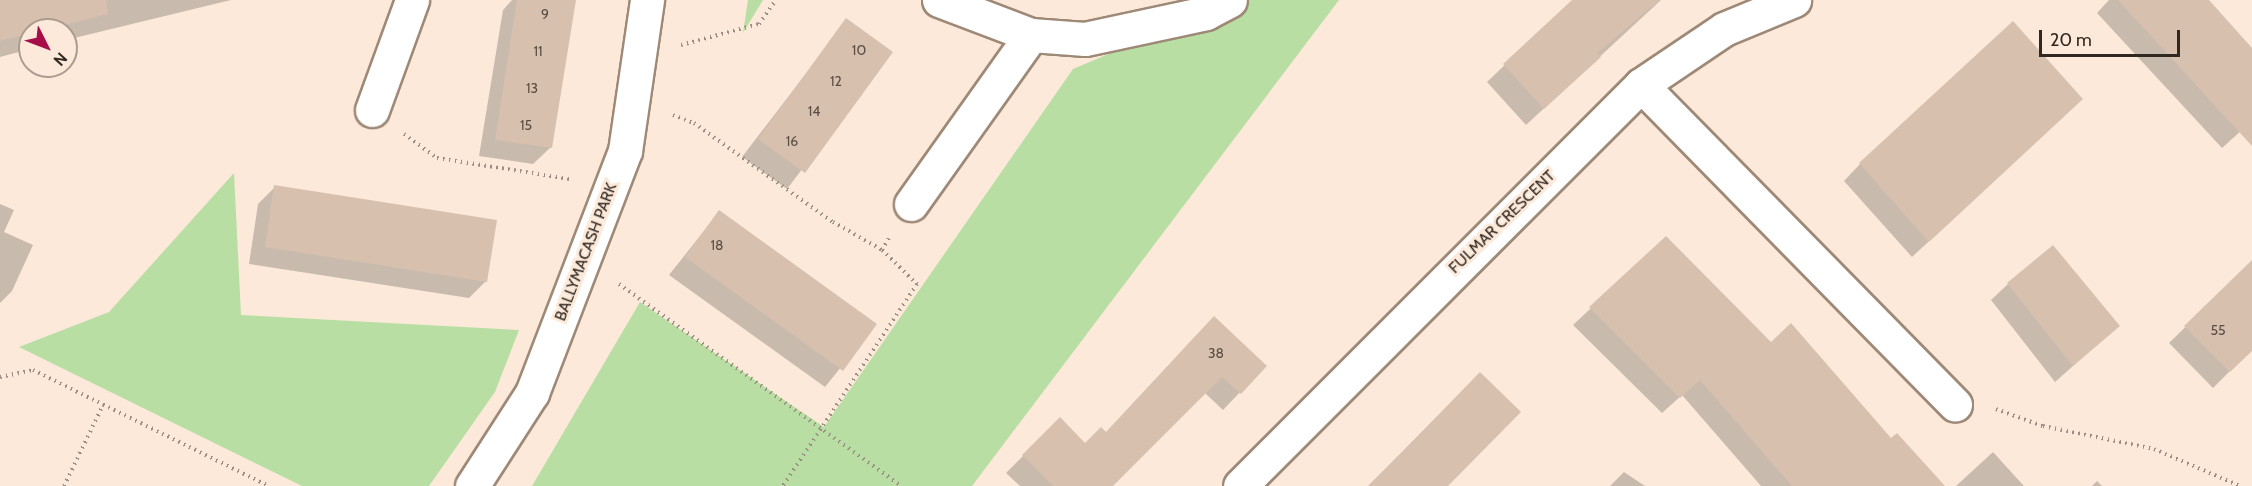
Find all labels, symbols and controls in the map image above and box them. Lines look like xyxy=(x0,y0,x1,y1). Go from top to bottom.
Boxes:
house number: 9 xyxy=(541,6,549,22)
north arrow xyxy=(18,18,78,78)
scale bar xyxy=(2042,18,2183,56)
text: 20 m xyxy=(2050,29,2092,51)
house number: 10 xyxy=(852,42,866,58)
house number: 11 xyxy=(533,43,543,59)
text: N xyxy=(49,48,71,70)
house number: 12 xyxy=(830,73,842,89)
house number: 13 xyxy=(526,80,538,96)
house number: 14 xyxy=(808,103,820,119)
house number: 15 xyxy=(520,117,532,133)
house number: 16 xyxy=(786,133,798,149)
street label: FULMAR CRESCENT xyxy=(1445,166,1559,278)
street label: BALLYMACASH PARK xyxy=(551,180,621,324)
house number: 18 xyxy=(710,237,724,253)
house number: 55 xyxy=(2210,322,2226,338)
house number: 38 xyxy=(1208,345,1224,361)

